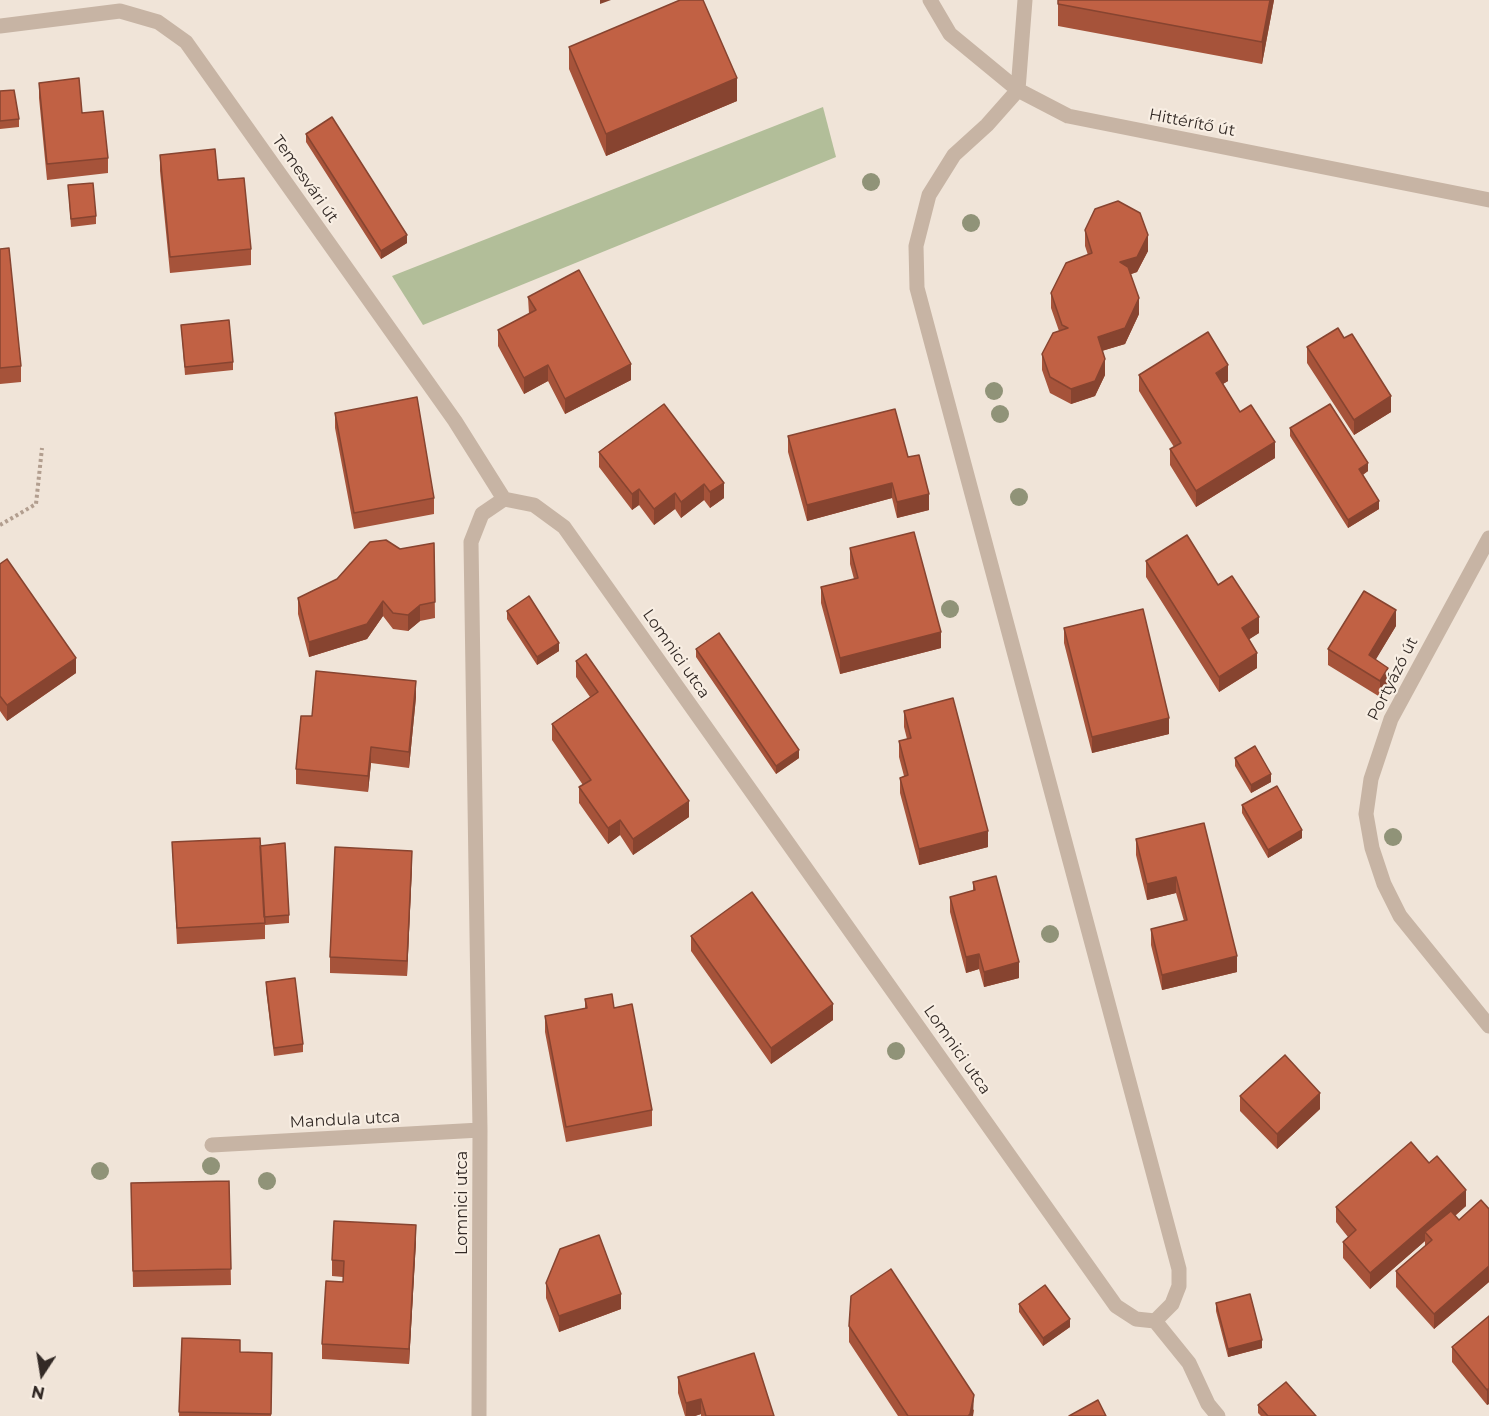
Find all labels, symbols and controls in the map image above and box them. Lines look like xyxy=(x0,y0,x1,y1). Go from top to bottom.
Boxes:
street label: Hittérítő út xyxy=(1147,105,1237,141)
street label: Temesvári út xyxy=(268,132,342,226)
street label: Lomnici utca xyxy=(638,606,714,702)
street label: Portyázó út xyxy=(1364,634,1422,724)
street label: Lomnici utca xyxy=(919,1002,995,1098)
street label: Mandula utca xyxy=(289,1108,401,1132)
street label: Lomnici utca xyxy=(452,1151,472,1255)
north arrow xyxy=(12,1344,72,1404)
text: N xyxy=(30,1381,46,1403)

